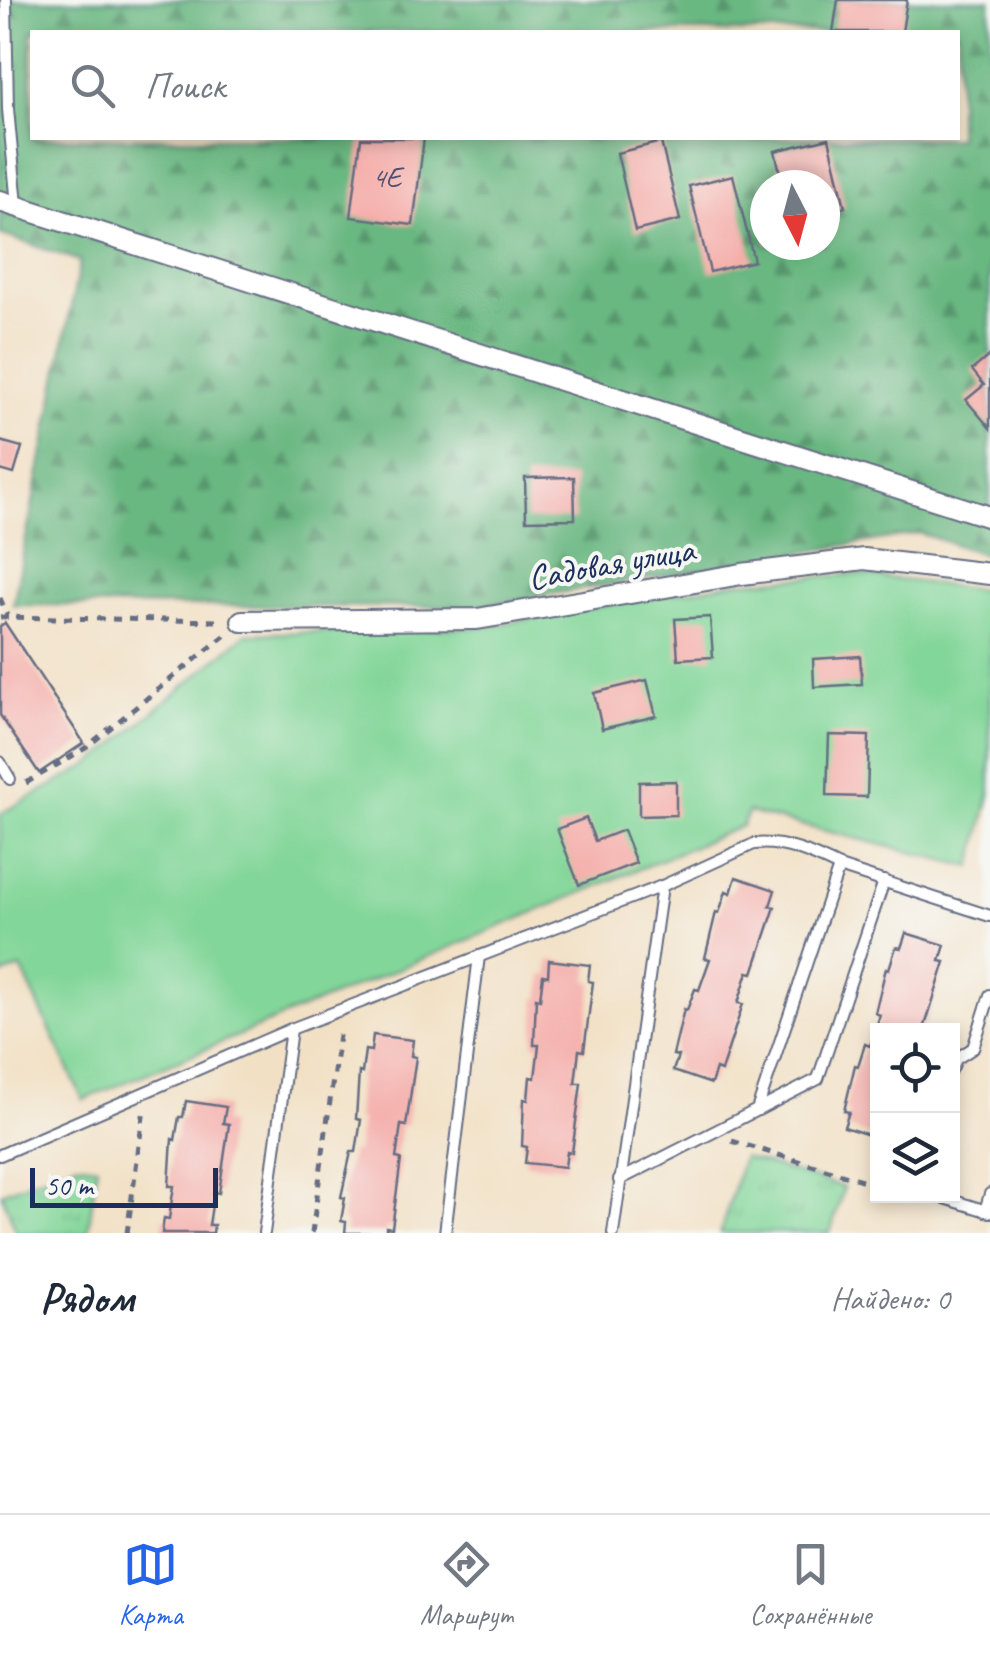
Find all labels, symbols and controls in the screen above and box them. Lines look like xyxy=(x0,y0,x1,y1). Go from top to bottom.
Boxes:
search box xyxy=(30,30,960,140)
icon: search xyxy=(65,58,120,113)
text: Поиск xyxy=(145,62,225,109)
house number: 4Е xyxy=(372,158,406,196)
north arrow xyxy=(750,170,840,260)
street label: Садовая улица xyxy=(524,526,700,600)
map controls xyxy=(870,1023,960,1203)
button: locate xyxy=(870,1023,960,1113)
button: layers xyxy=(870,1113,960,1203)
scale bar xyxy=(30,1163,218,1208)
text: 50 m xyxy=(45,1168,93,1203)
text: Рядом xyxy=(40,1272,134,1325)
text: Найдено: 0 xyxy=(831,1278,950,1319)
tab: Карта xyxy=(119,1537,183,1632)
tab: Маршрут xyxy=(420,1537,512,1632)
tab: Сохранённые xyxy=(750,1537,871,1632)

